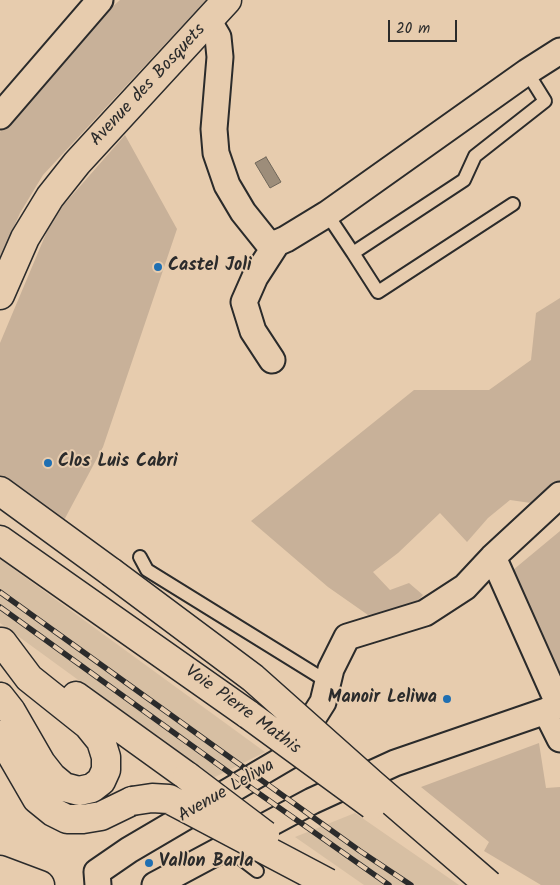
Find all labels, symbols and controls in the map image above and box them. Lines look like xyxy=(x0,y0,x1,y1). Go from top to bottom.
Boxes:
scale bar xyxy=(390,10,459,42)
text: 20 m xyxy=(396,17,430,41)
street label: Avenue des Bosquets xyxy=(87,20,211,152)
place label: Castel Joli xyxy=(168,256,252,278)
marker: Castel Joli xyxy=(152,261,164,273)
place label: Clos Luis Cabri xyxy=(58,452,178,474)
marker: Clos Luis Cabri xyxy=(42,457,54,469)
street label: Voie Pierre Mathis xyxy=(180,662,304,760)
place label: Manoir Leliwa xyxy=(328,688,437,710)
marker: Manoir Leliwa xyxy=(441,693,453,705)
street label: Avenue Leliwa xyxy=(175,756,279,828)
place label: Vallon Barla xyxy=(159,852,253,874)
marker: Vallon Barla xyxy=(143,857,155,869)

